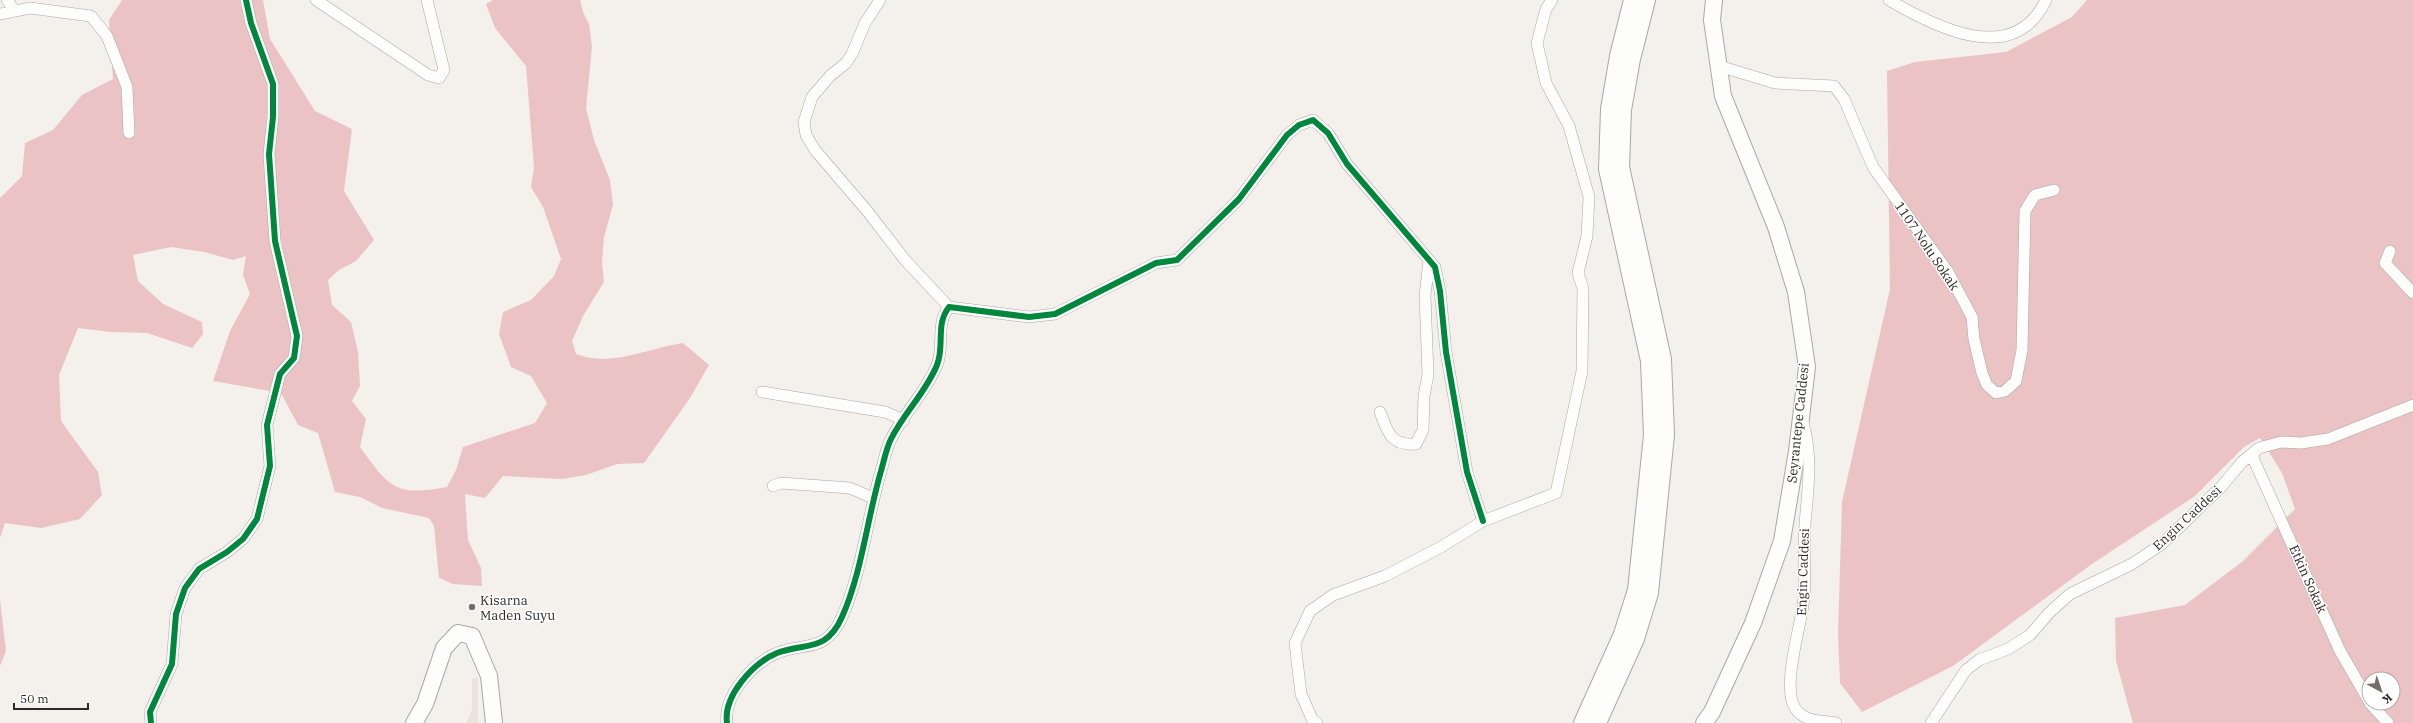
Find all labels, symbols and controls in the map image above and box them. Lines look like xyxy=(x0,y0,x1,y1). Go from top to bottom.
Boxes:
street label: 1107 Nolu Sokak xyxy=(1891,198,1963,294)
street label: Seyrantepe Caddesi xyxy=(1783,362,1813,484)
street label: Engin Caddesi xyxy=(2149,482,2225,554)
street label: Engin Caddesi xyxy=(1793,528,1813,616)
street label: Etkin Sokak xyxy=(2285,542,2331,616)
place label: Kisarna Maden Suyu xyxy=(480,592,555,624)
marker: Kisarna Maden Suyu xyxy=(467,602,477,612)
north arrow xyxy=(2361,671,2401,711)
scale bar xyxy=(14,685,88,711)
text: 50 m xyxy=(20,691,49,706)
text: K xyxy=(2379,691,2395,707)

